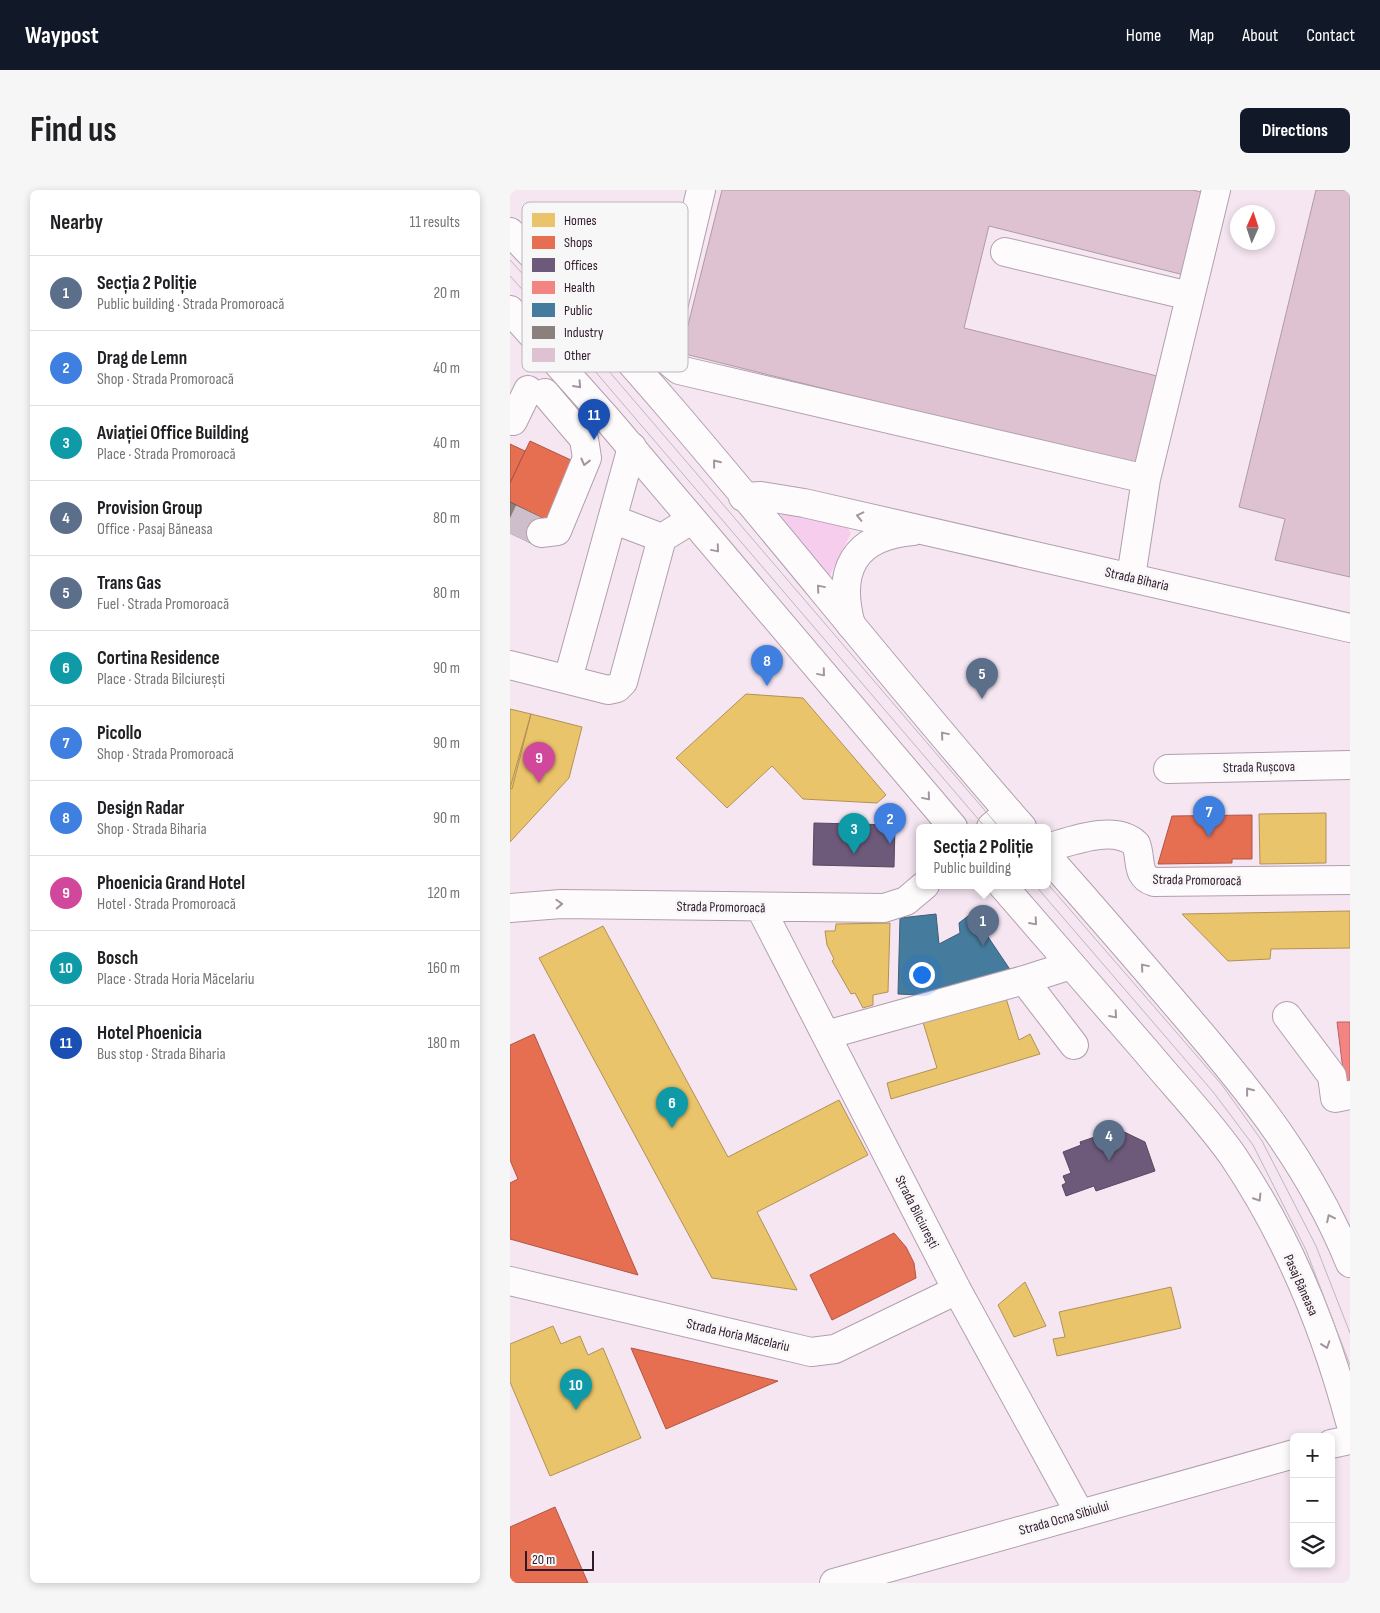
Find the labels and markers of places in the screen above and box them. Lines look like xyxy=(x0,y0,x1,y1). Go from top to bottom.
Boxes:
pin: 11 xyxy=(578,399,610,440)
pin: 8 xyxy=(751,645,783,686)
pin: 5 xyxy=(966,658,998,699)
pin: 9 xyxy=(523,742,555,783)
pin: 7 xyxy=(1193,796,1225,837)
pin: 2 xyxy=(874,803,906,844)
pin: 3 xyxy=(838,813,870,854)
pin: 1 xyxy=(967,905,999,946)
pin: 6 xyxy=(656,1087,688,1128)
pin: 4 xyxy=(1093,1120,1125,1161)
pin: 10 xyxy=(560,1369,592,1410)

